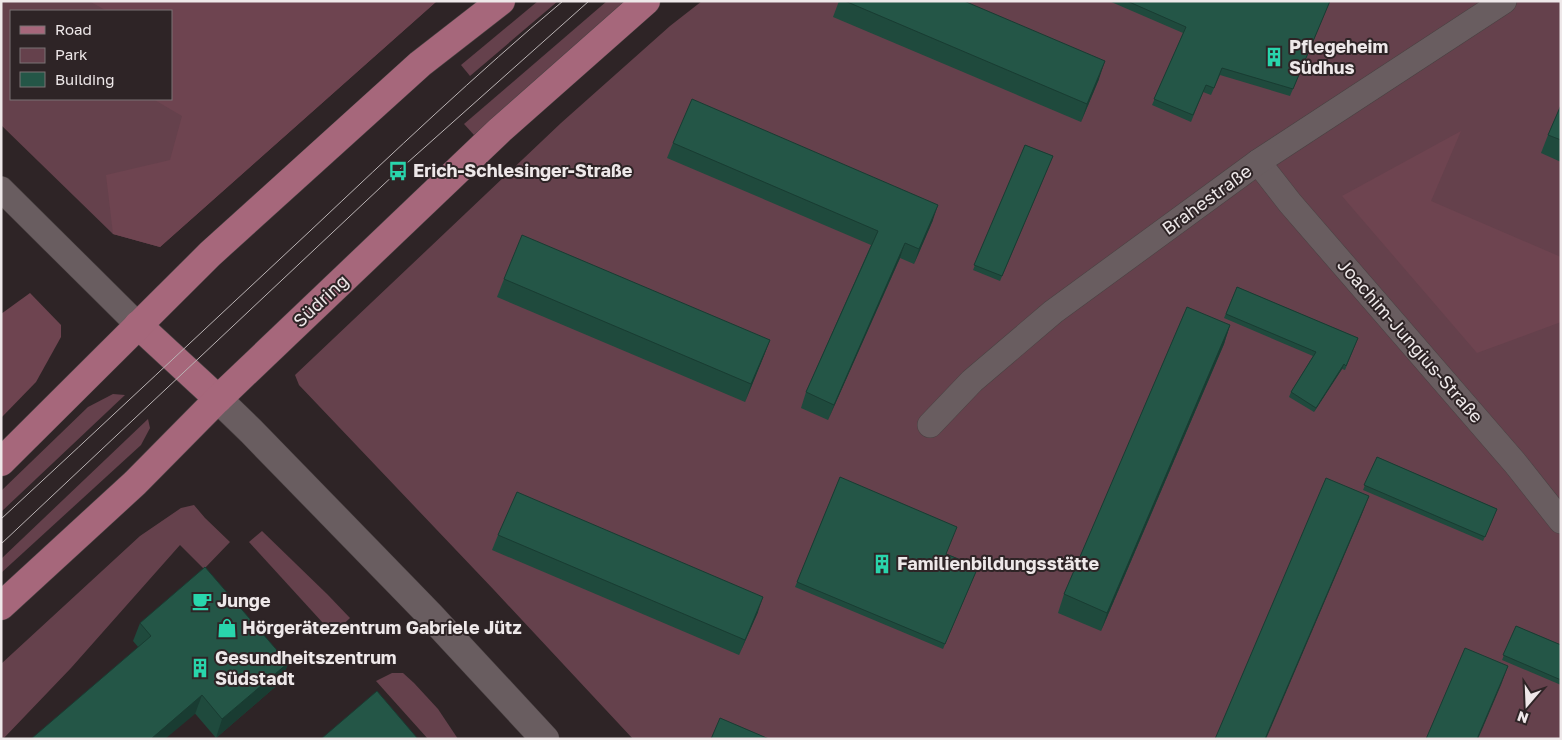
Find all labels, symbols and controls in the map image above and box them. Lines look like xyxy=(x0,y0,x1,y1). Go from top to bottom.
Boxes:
legend xyxy=(10,10,172,100)
text: Road xyxy=(55,20,92,38)
place label: Pflegeheim Südhus xyxy=(1289,35,1388,78)
text: Park xyxy=(55,45,88,63)
building icon: Pflegeheim Südhus xyxy=(1263,46,1285,68)
text: Building xyxy=(55,70,115,88)
place label: Erich-Schlesinger-Straße xyxy=(413,159,633,181)
street label: Brahestraße xyxy=(1157,159,1255,239)
bus stop icon: Erich-Schlesinger-Straße xyxy=(387,160,409,182)
street label: Joachim-Jungius-Straße xyxy=(1333,254,1488,427)
street label: Südring xyxy=(288,269,352,331)
place label: Familienbildungsstätte xyxy=(897,552,1100,574)
building icon: Familienbildungsstätte xyxy=(871,553,893,575)
place label: Junge xyxy=(217,589,271,611)
cafe icon: Junge xyxy=(191,590,213,612)
place label: Hörgerätezentrum Gabriele Jütz xyxy=(242,616,522,638)
shop icon: Hörgerätezentrum Gabriele Jütz xyxy=(216,617,238,639)
place label: Gesundheitszentrum Südstadt xyxy=(215,646,397,689)
building icon: Gesundheitszentrum Südstadt xyxy=(189,657,211,679)
north arrow xyxy=(1502,680,1552,730)
text: N xyxy=(1515,708,1530,728)

